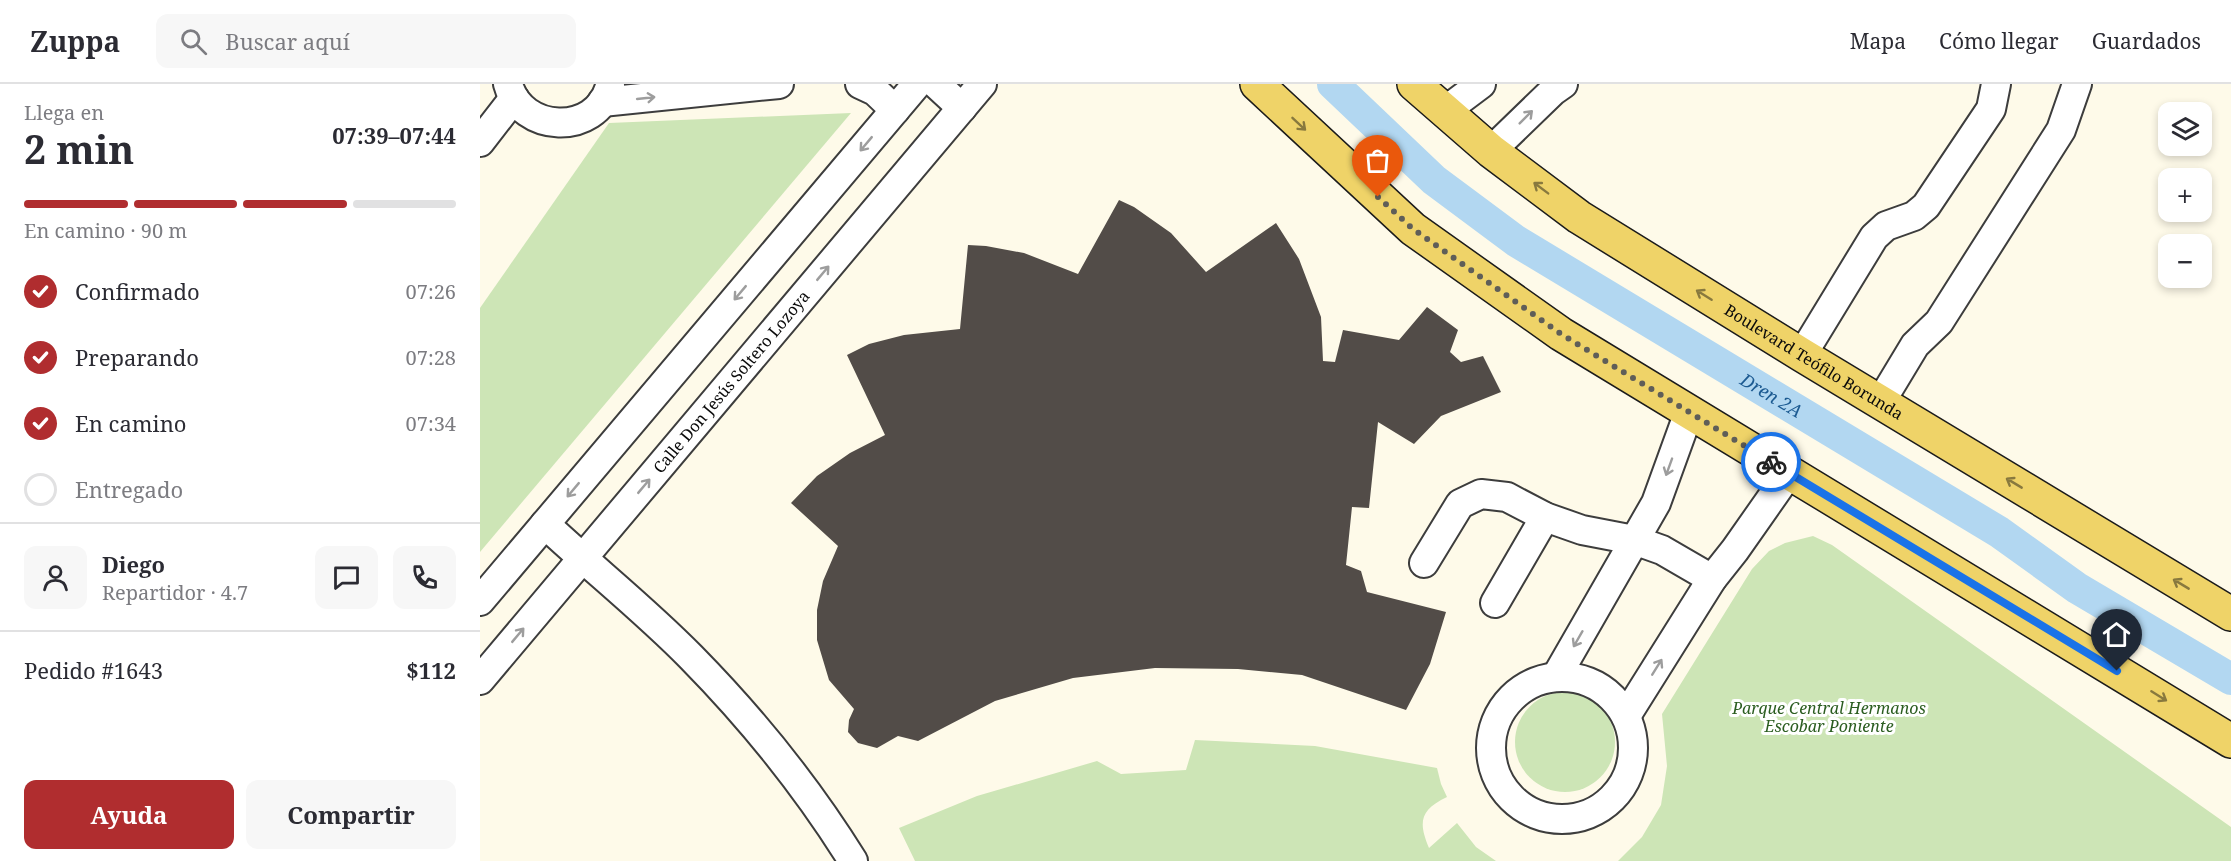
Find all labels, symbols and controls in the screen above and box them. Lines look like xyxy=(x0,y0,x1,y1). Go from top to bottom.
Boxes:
search box xyxy=(156,14,576,68)
text: Zuppa xyxy=(30,22,120,60)
icon: search xyxy=(177,25,210,58)
text: Buscar aquí xyxy=(225,26,350,56)
text: Mapa xyxy=(1850,27,1906,55)
text: Cómo llegar xyxy=(1939,27,2059,55)
text: Guardados xyxy=(2092,27,2201,55)
one-way arrow xyxy=(635,92,655,103)
text: Llega en xyxy=(24,99,104,126)
map controls xyxy=(2158,102,2212,288)
button: layers xyxy=(2158,102,2212,156)
one-way arrow xyxy=(1519,109,1534,124)
one-way arrow xyxy=(1292,117,1307,131)
text: 07:39–07:44 xyxy=(332,120,456,150)
text: 2 min xyxy=(24,122,134,175)
pin xyxy=(1352,135,1403,197)
one-way arrow xyxy=(860,136,873,152)
icon: bag xyxy=(1361,144,1394,177)
button: + xyxy=(2158,168,2212,222)
one-way arrow xyxy=(1533,182,1549,195)
text: En camino · 90 m xyxy=(24,217,187,244)
button: − xyxy=(2158,234,2212,288)
one-way arrow xyxy=(817,265,830,281)
icon: check xyxy=(24,275,57,308)
text: Confirmado xyxy=(75,276,200,306)
text: 07:26 xyxy=(406,278,456,305)
one-way arrow xyxy=(733,285,747,300)
street label: Calle Don Jesús Soltero Lozoya xyxy=(648,286,815,478)
one-way arrow xyxy=(1696,288,1713,300)
street label: Boulevard Teófilo Borunda xyxy=(1720,299,1907,425)
icon: check xyxy=(24,341,57,374)
text: Preparando xyxy=(75,342,199,372)
text: 07:28 xyxy=(406,344,456,371)
water label: Dren 2A xyxy=(1735,367,1807,423)
icon: check xyxy=(24,407,57,440)
text: En camino xyxy=(75,408,187,438)
text: 07:34 xyxy=(406,410,456,437)
courier xyxy=(1741,432,1801,492)
icon: bike xyxy=(1755,446,1788,479)
one-way arrow xyxy=(1663,457,1674,476)
text: Entregado xyxy=(75,474,183,504)
one-way arrow xyxy=(2006,477,2023,489)
one-way arrow xyxy=(637,478,650,494)
one-way arrow xyxy=(567,482,580,498)
button: person xyxy=(24,546,87,609)
button: chat xyxy=(315,546,378,609)
button: phone xyxy=(393,546,456,609)
text: Diego xyxy=(102,549,165,579)
one-way arrow xyxy=(2173,578,2190,590)
text: Repartidor · 4.7 xyxy=(102,579,248,606)
pin xyxy=(2091,609,2142,671)
icon: home xyxy=(2100,618,2133,651)
one-way arrow xyxy=(511,628,525,643)
one-way arrow xyxy=(1572,629,1583,647)
text: Pedido #1643 xyxy=(24,655,163,685)
text: $112 xyxy=(406,655,456,685)
one-way arrow xyxy=(1651,659,1663,676)
one-way arrow xyxy=(2150,690,2167,703)
park label: Parque Central Hermanos Escobar Poniente xyxy=(1731,697,1926,737)
button: Ayuda xyxy=(24,780,234,849)
button: Compartir xyxy=(246,780,456,849)

